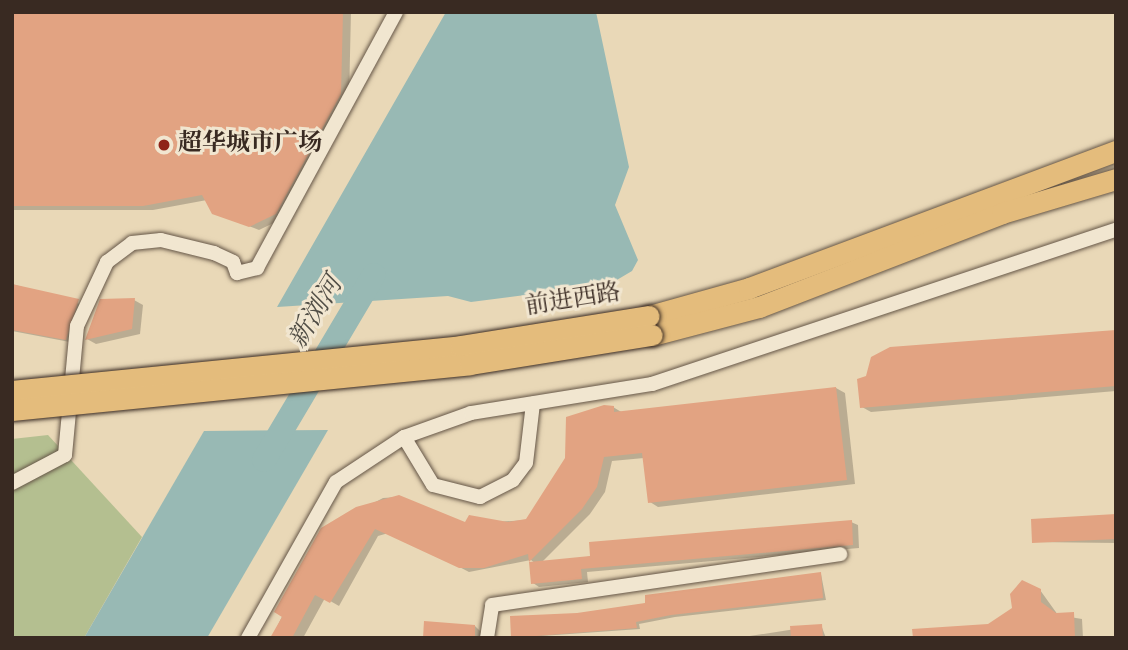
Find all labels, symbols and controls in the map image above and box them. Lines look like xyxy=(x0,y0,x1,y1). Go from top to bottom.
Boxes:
place label: 超华城市广场 xyxy=(178,131,322,159)
marker: 超华城市广场 xyxy=(156,137,172,153)
water label: 新浏河 xyxy=(284,272,350,354)
street label: 前进西路 xyxy=(523,279,623,323)

